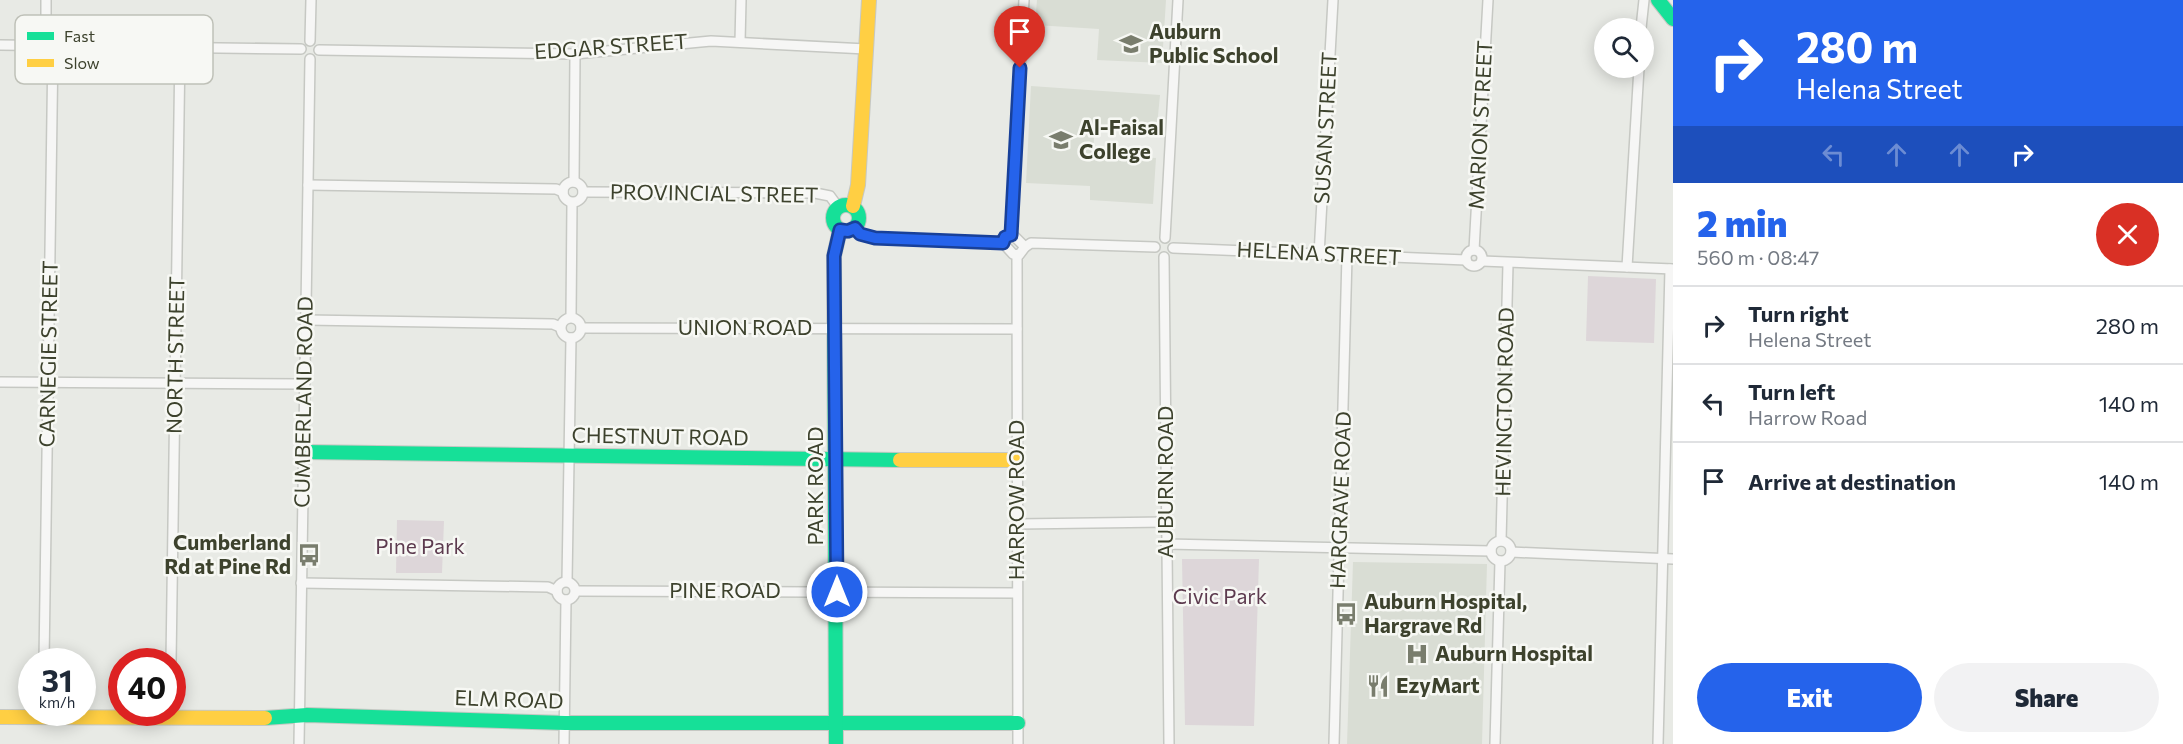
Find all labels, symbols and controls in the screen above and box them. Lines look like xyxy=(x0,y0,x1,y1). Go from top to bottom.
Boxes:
pin xyxy=(994,6,1045,68)
legend xyxy=(15,15,213,84)
icon: arrive xyxy=(1003,15,1036,48)
place label: Auburn Public School xyxy=(1149,18,1279,67)
map controls xyxy=(1594,18,1654,78)
button: search xyxy=(1594,18,1654,78)
text: 280 m xyxy=(1796,20,1918,72)
icon: right xyxy=(1697,24,1775,102)
text: Fast xyxy=(64,26,95,45)
street label: EDGAR STREET xyxy=(533,28,689,63)
school or university icon: Auburn Public School xyxy=(1118,31,1144,57)
street label: MARION STREET xyxy=(1463,40,1496,210)
street label: SUSAN STREET xyxy=(1308,51,1341,205)
text: Slow xyxy=(64,53,100,72)
text: Helena Street xyxy=(1796,72,1963,105)
place label: Al-Faisal College xyxy=(1079,114,1164,163)
school or university icon: Al-Faisal College xyxy=(1048,127,1074,153)
icon: left xyxy=(1817,138,1850,171)
icon: ahead xyxy=(1880,138,1913,171)
icon: ahead xyxy=(1943,138,1976,171)
icon: right xyxy=(2006,138,2039,171)
street label: PROVINCIAL STREET xyxy=(610,178,818,207)
text: 2 min xyxy=(1697,200,1787,244)
button: close xyxy=(2096,203,2159,266)
street label: HELENA STREET xyxy=(1236,236,1402,269)
text: 560 m · 08:47 xyxy=(1697,245,1819,269)
street label: CARNEGIE STREET xyxy=(33,260,62,448)
street label: NORTH STREET xyxy=(161,276,188,434)
street label: CUMBERLAND ROAD xyxy=(288,296,317,508)
text: Turn right xyxy=(1748,300,1849,327)
street label: HEVINGTON ROAD xyxy=(1489,307,1518,497)
icon: right xyxy=(1697,309,1730,342)
text: 280 m xyxy=(2096,312,2159,339)
street label: UNION ROAD xyxy=(678,314,812,339)
text: Helena Street xyxy=(1748,327,1871,351)
text: Turn left xyxy=(1748,378,1835,405)
icon: left xyxy=(1697,387,1730,420)
text: 140 m xyxy=(2099,390,2159,417)
text: Harrow Road xyxy=(1748,405,1867,429)
street label: AUBURN ROAD xyxy=(1152,406,1177,558)
street label: HARGRAVE ROAD xyxy=(1324,411,1355,589)
street label: HARROW ROAD xyxy=(1003,420,1028,580)
street label: CHESTNUT ROAD xyxy=(571,421,749,450)
street label: PARK ROAD xyxy=(802,427,827,545)
icon: arrive xyxy=(1697,465,1730,498)
text: Arrive at destination xyxy=(1748,468,1956,495)
text: 140 m xyxy=(2099,468,2159,495)
place label: Cumberland Rd at Pine Rd xyxy=(164,529,291,578)
park label: Pine Park xyxy=(375,533,465,558)
bus stop icon: Cumberland Rd at Pine Rd xyxy=(296,542,322,568)
position arrow xyxy=(805,560,869,624)
street label: PINE ROAD xyxy=(669,577,781,602)
park label: Civic Park xyxy=(1173,583,1267,608)
place label: Auburn Hospital, Hargrave Rd xyxy=(1364,588,1527,637)
bus stop icon: Auburn Hospital, Hargrave Rd xyxy=(1333,601,1359,627)
place label: Auburn Hospital xyxy=(1435,640,1593,665)
hospital icon: Auburn Hospital xyxy=(1404,641,1430,667)
speed limit sign: 40 xyxy=(108,648,186,726)
text: 31 xyxy=(41,661,73,698)
button: Exit xyxy=(1697,663,1922,732)
button: Share xyxy=(1934,663,2159,732)
place label: EzyMart xyxy=(1396,672,1480,697)
restaurant icon: EzyMart xyxy=(1365,673,1391,699)
street label: ELM ROAD xyxy=(454,684,564,713)
text: km/h xyxy=(39,693,75,711)

